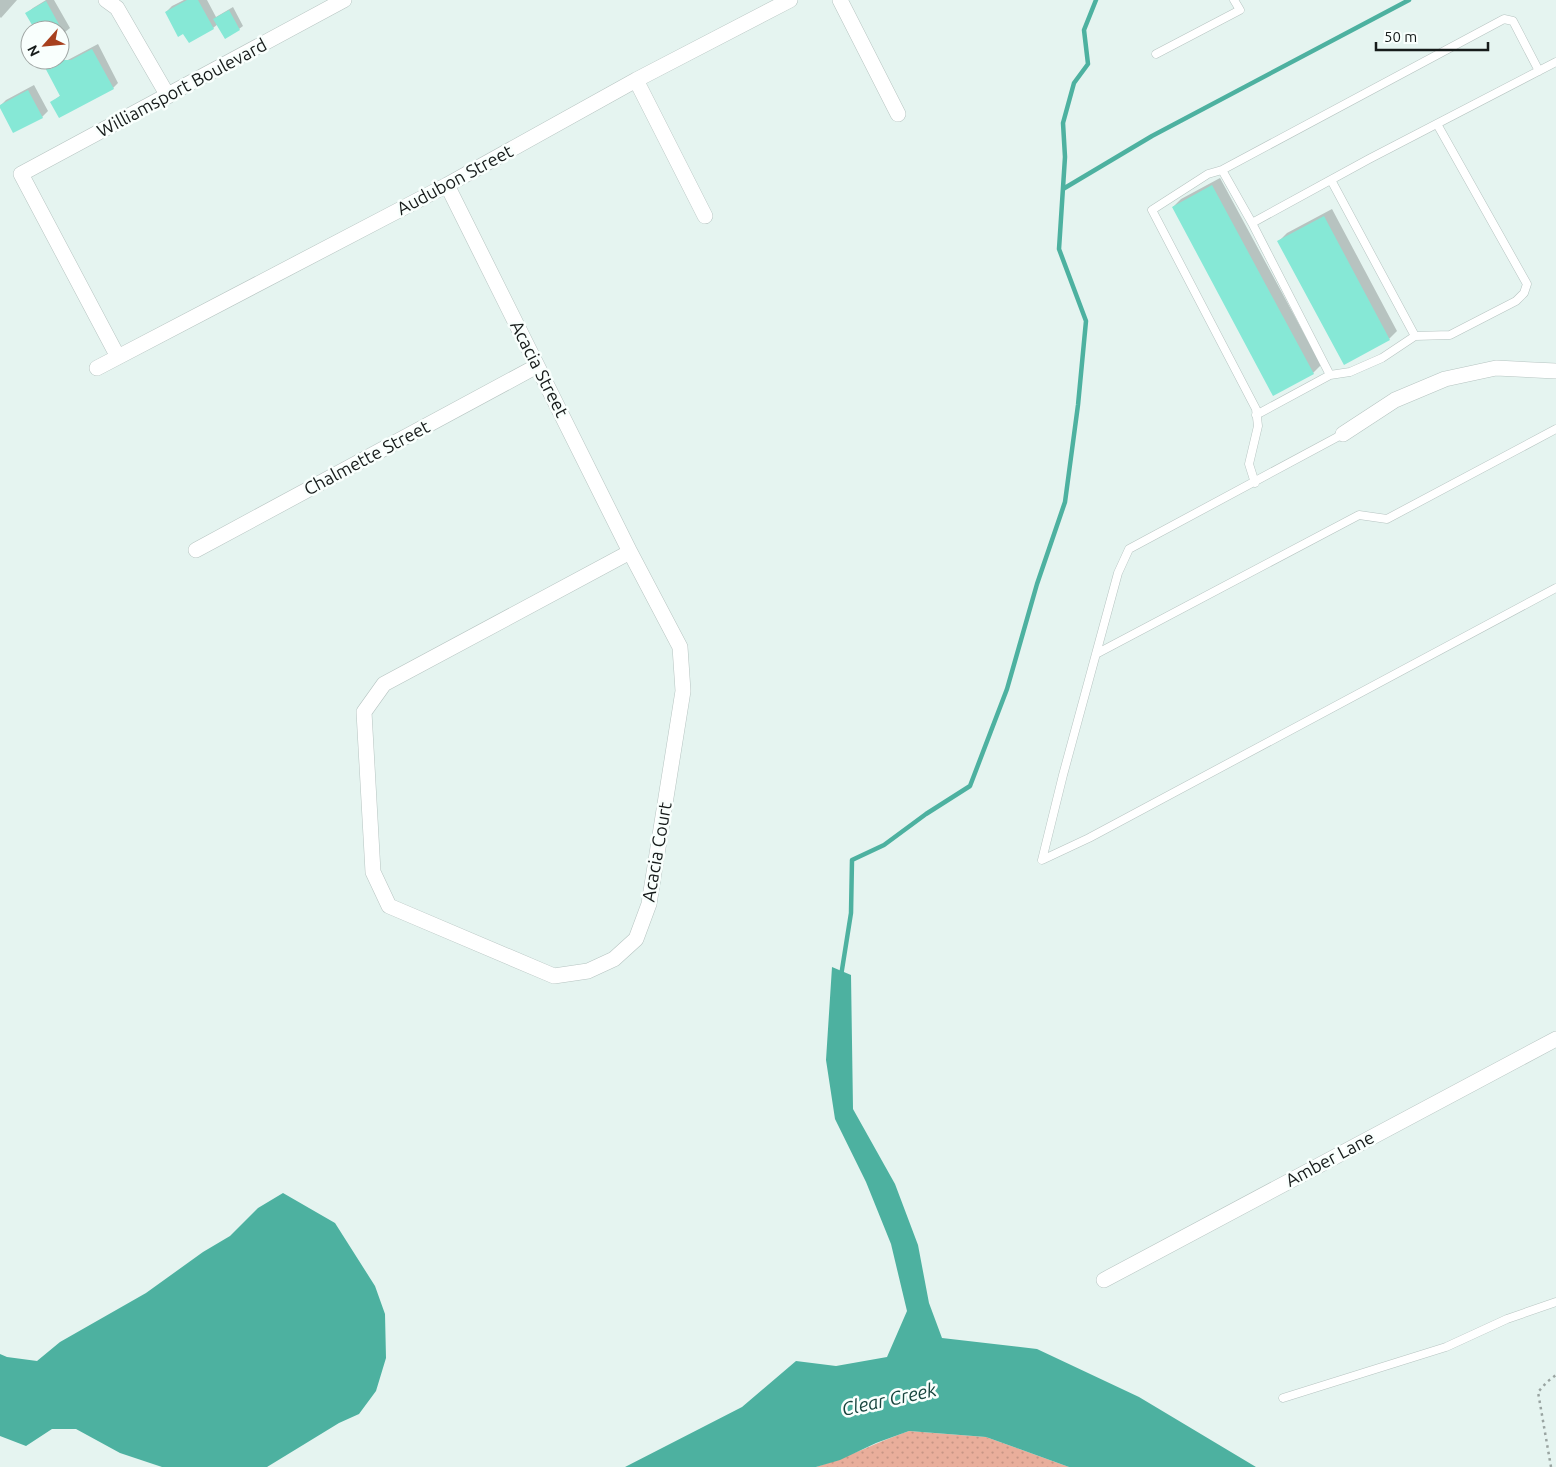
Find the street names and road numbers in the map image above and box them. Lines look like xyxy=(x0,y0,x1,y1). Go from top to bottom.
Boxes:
street label: Williamsport Boulevard xyxy=(93,34,270,140)
street label: Audubon Street xyxy=(393,140,516,218)
street label: Acacia Street xyxy=(507,317,573,420)
street label: Chalmette Street xyxy=(300,416,433,499)
street label: Acacia Court xyxy=(637,800,675,903)
street label: Amber Lane xyxy=(1282,1126,1377,1190)

